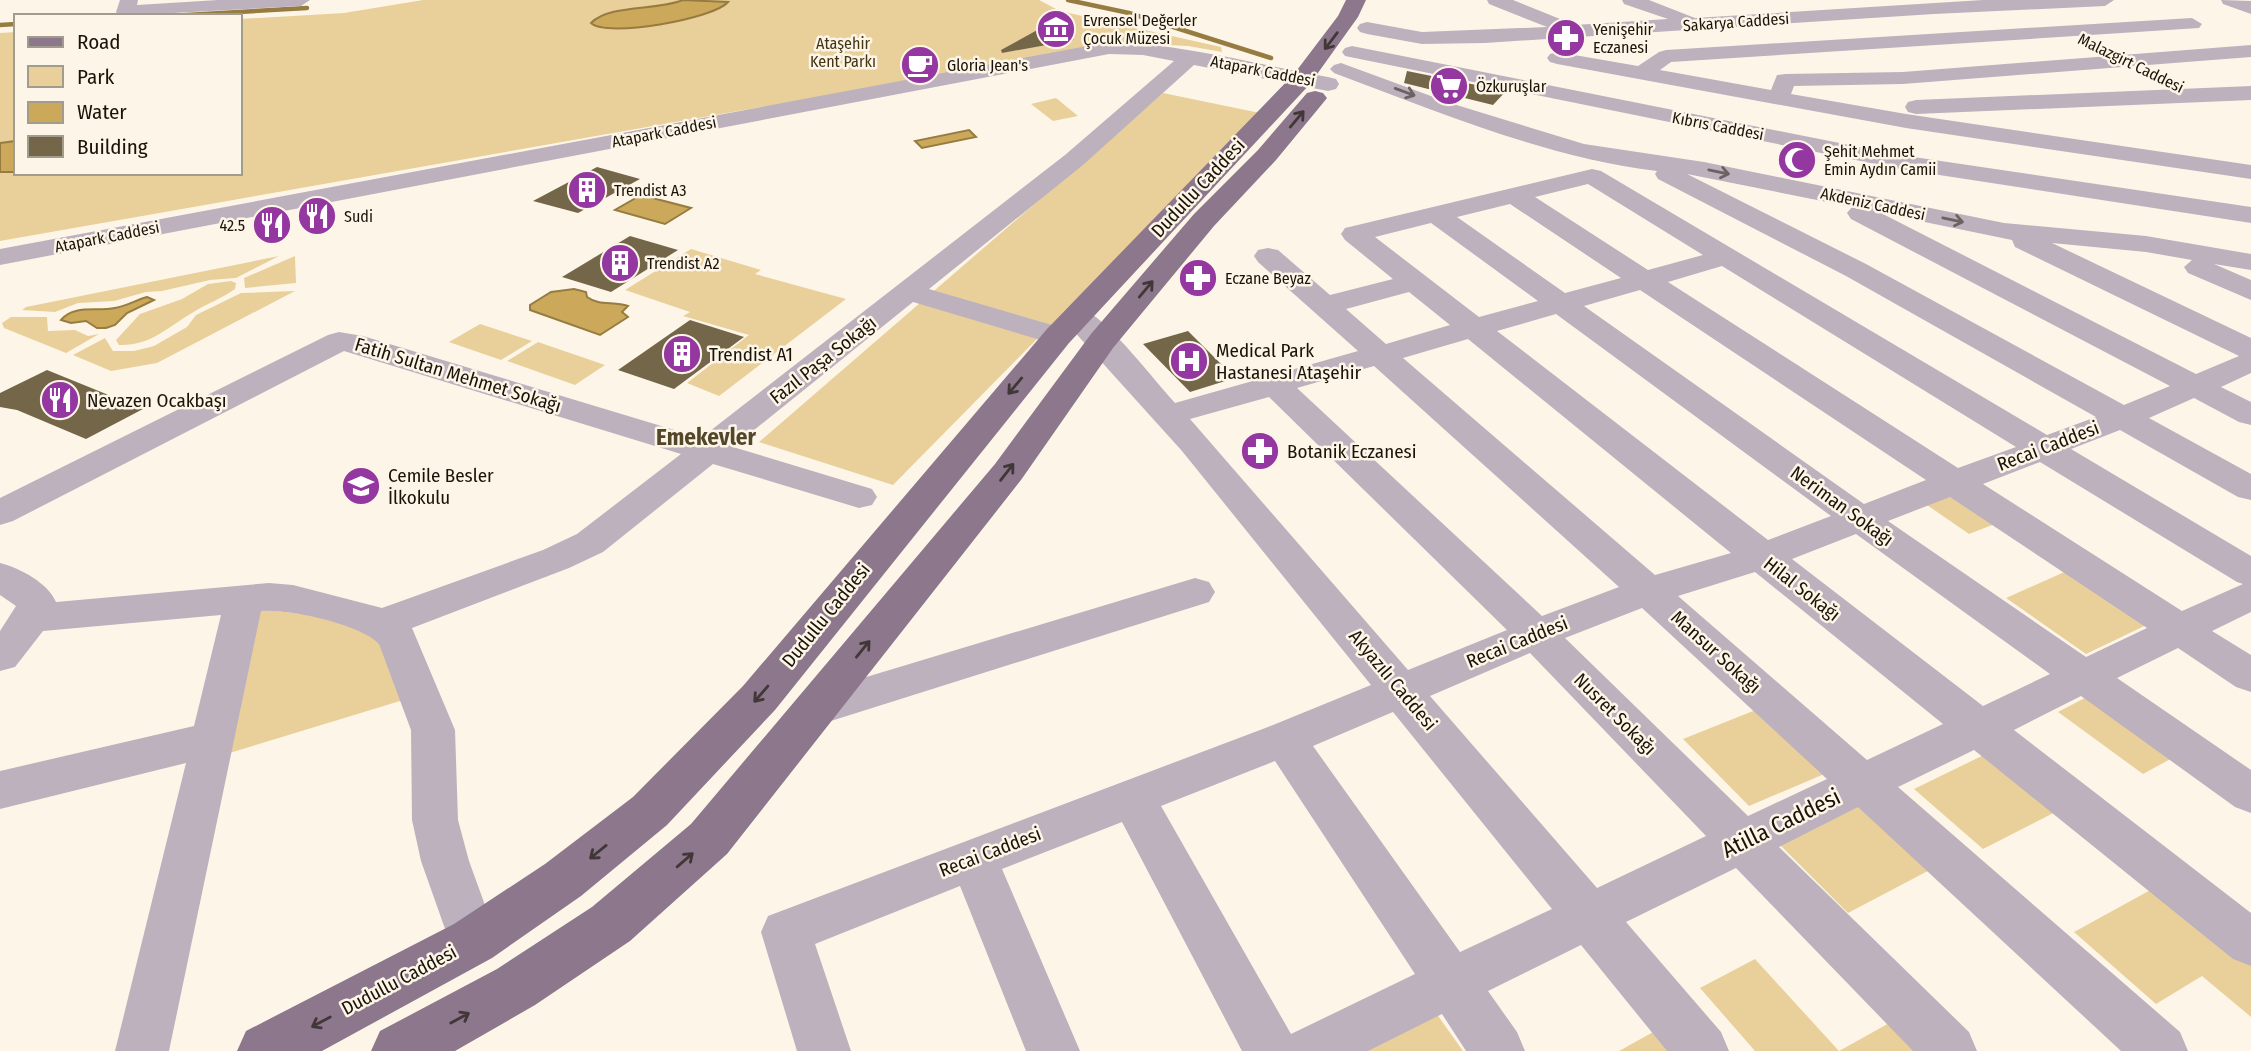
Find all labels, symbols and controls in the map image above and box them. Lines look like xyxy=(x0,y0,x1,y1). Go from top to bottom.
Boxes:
museum icon: Evrensel Değerler Çocuk Müzesi xyxy=(1035,8,1077,50)
street label: Sakarya Caddesi xyxy=(1682,9,1790,35)
place label: Evrensel Değerler Çocuk Müzesi xyxy=(1083,11,1197,49)
legend xyxy=(14,14,242,175)
pharmacy icon: Yenişehir Eczanesi xyxy=(1545,17,1587,59)
place label: Yenişehir Eczanesi xyxy=(1593,20,1654,57)
text: Road xyxy=(77,29,121,55)
street label: Malazgirt Caddesi xyxy=(2075,29,2187,97)
one-way arrow xyxy=(1324,31,1339,50)
park label: Ataşehir Kent Parkı xyxy=(810,34,876,71)
cafe icon: Gloria Jean's xyxy=(899,44,941,86)
street label: Atapark Caddesi xyxy=(1209,52,1317,90)
place label: Gloria Jean's xyxy=(947,56,1028,75)
text: Park xyxy=(77,64,115,90)
supermarket icon: Özkuruşlar xyxy=(1428,65,1470,107)
place label: Özkuruşlar xyxy=(1476,77,1547,96)
one-way arrow xyxy=(1394,87,1416,99)
text: Water xyxy=(77,99,127,125)
street label: Kıbrıs Caddesi xyxy=(1671,108,1765,144)
one-way arrow xyxy=(1289,111,1305,129)
street label: Atapark Caddesi xyxy=(610,113,718,151)
text: Building xyxy=(77,134,148,160)
street label: Dudullu Caddesi xyxy=(1146,134,1250,242)
mosque icon: Şehit Mehmet Emin Aydın Camii xyxy=(1776,139,1818,181)
place label: Şehit Mehmet Emin Aydın Camii xyxy=(1824,142,1936,179)
one-way arrow xyxy=(1707,165,1730,179)
building icon: Trendist A3 xyxy=(566,169,608,211)
place label: Trendist A3 xyxy=(614,181,686,200)
street label: Akdeniz Caddesi xyxy=(1819,184,1927,224)
restaurant icon: Sudi xyxy=(296,195,338,237)
restaurant icon: 42.5 xyxy=(251,204,293,246)
place label: Sudi xyxy=(344,207,373,226)
one-way arrow xyxy=(1941,214,1964,228)
place label: 42.5 xyxy=(220,216,245,235)
street label: Atapark Caddesi xyxy=(53,218,161,256)
building icon: Trendist A2 xyxy=(599,242,641,284)
place label: Trendist A2 xyxy=(647,254,720,273)
pharmacy icon: Eczane Beyaz xyxy=(1177,257,1219,299)
place label: Eczane Beyaz xyxy=(1225,269,1311,288)
one-way arrow xyxy=(1138,280,1154,298)
street label: Fazıl Paşa Sokağı xyxy=(765,311,881,409)
street label: Fatih Sultan Mehmet Sokağı xyxy=(352,333,564,417)
building icon: Trendist A1 xyxy=(661,333,703,375)
place label: Medical Park Hastanesi Ataşehir xyxy=(1216,339,1362,384)
hospital icon: Medical Park Hastanesi Ataşehir xyxy=(1168,340,1210,382)
place label: Trendist A1 xyxy=(709,343,793,366)
one-way arrow xyxy=(1007,377,1023,395)
restaurant icon: Nevazen Ocakbaşı xyxy=(39,379,81,421)
place label: Nevazen Ocakbaşı xyxy=(87,389,227,412)
street label: Recai Caddesi xyxy=(1994,416,2102,476)
district label: Emekevler xyxy=(656,423,756,451)
pharmacy icon: Botanik Eczanesi xyxy=(1239,430,1281,472)
place label: Botanik Eczanesi xyxy=(1287,440,1416,463)
street label: Neriman Sokağı xyxy=(1786,461,1898,551)
place label: Cemile Besler İlkokulu xyxy=(388,464,494,509)
one-way arrow xyxy=(1000,464,1015,482)
school or university icon: Cemile Besler İlkokulu xyxy=(340,465,382,507)
street label: Hilal Sokağı xyxy=(1759,552,1845,626)
street label: Dudullu Caddesi xyxy=(777,558,875,672)
street label: Mansur Sokağı xyxy=(1666,606,1766,698)
street label: Recai Caddesi xyxy=(1463,611,1571,673)
street label: Akyazılı Caddesi xyxy=(1344,625,1442,735)
one-way arrow xyxy=(856,640,871,658)
street label: Nusret Sokağı xyxy=(1569,668,1661,760)
one-way arrow xyxy=(753,685,769,703)
street label: Atilla Caddesi xyxy=(1717,782,1845,864)
street label: Recai Caddesi xyxy=(936,822,1044,882)
one-way arrow xyxy=(589,844,607,860)
one-way arrow xyxy=(676,852,694,868)
street label: Dudullu Caddesi xyxy=(338,940,460,1020)
one-way arrow xyxy=(449,1011,470,1024)
one-way arrow xyxy=(311,1016,332,1029)

